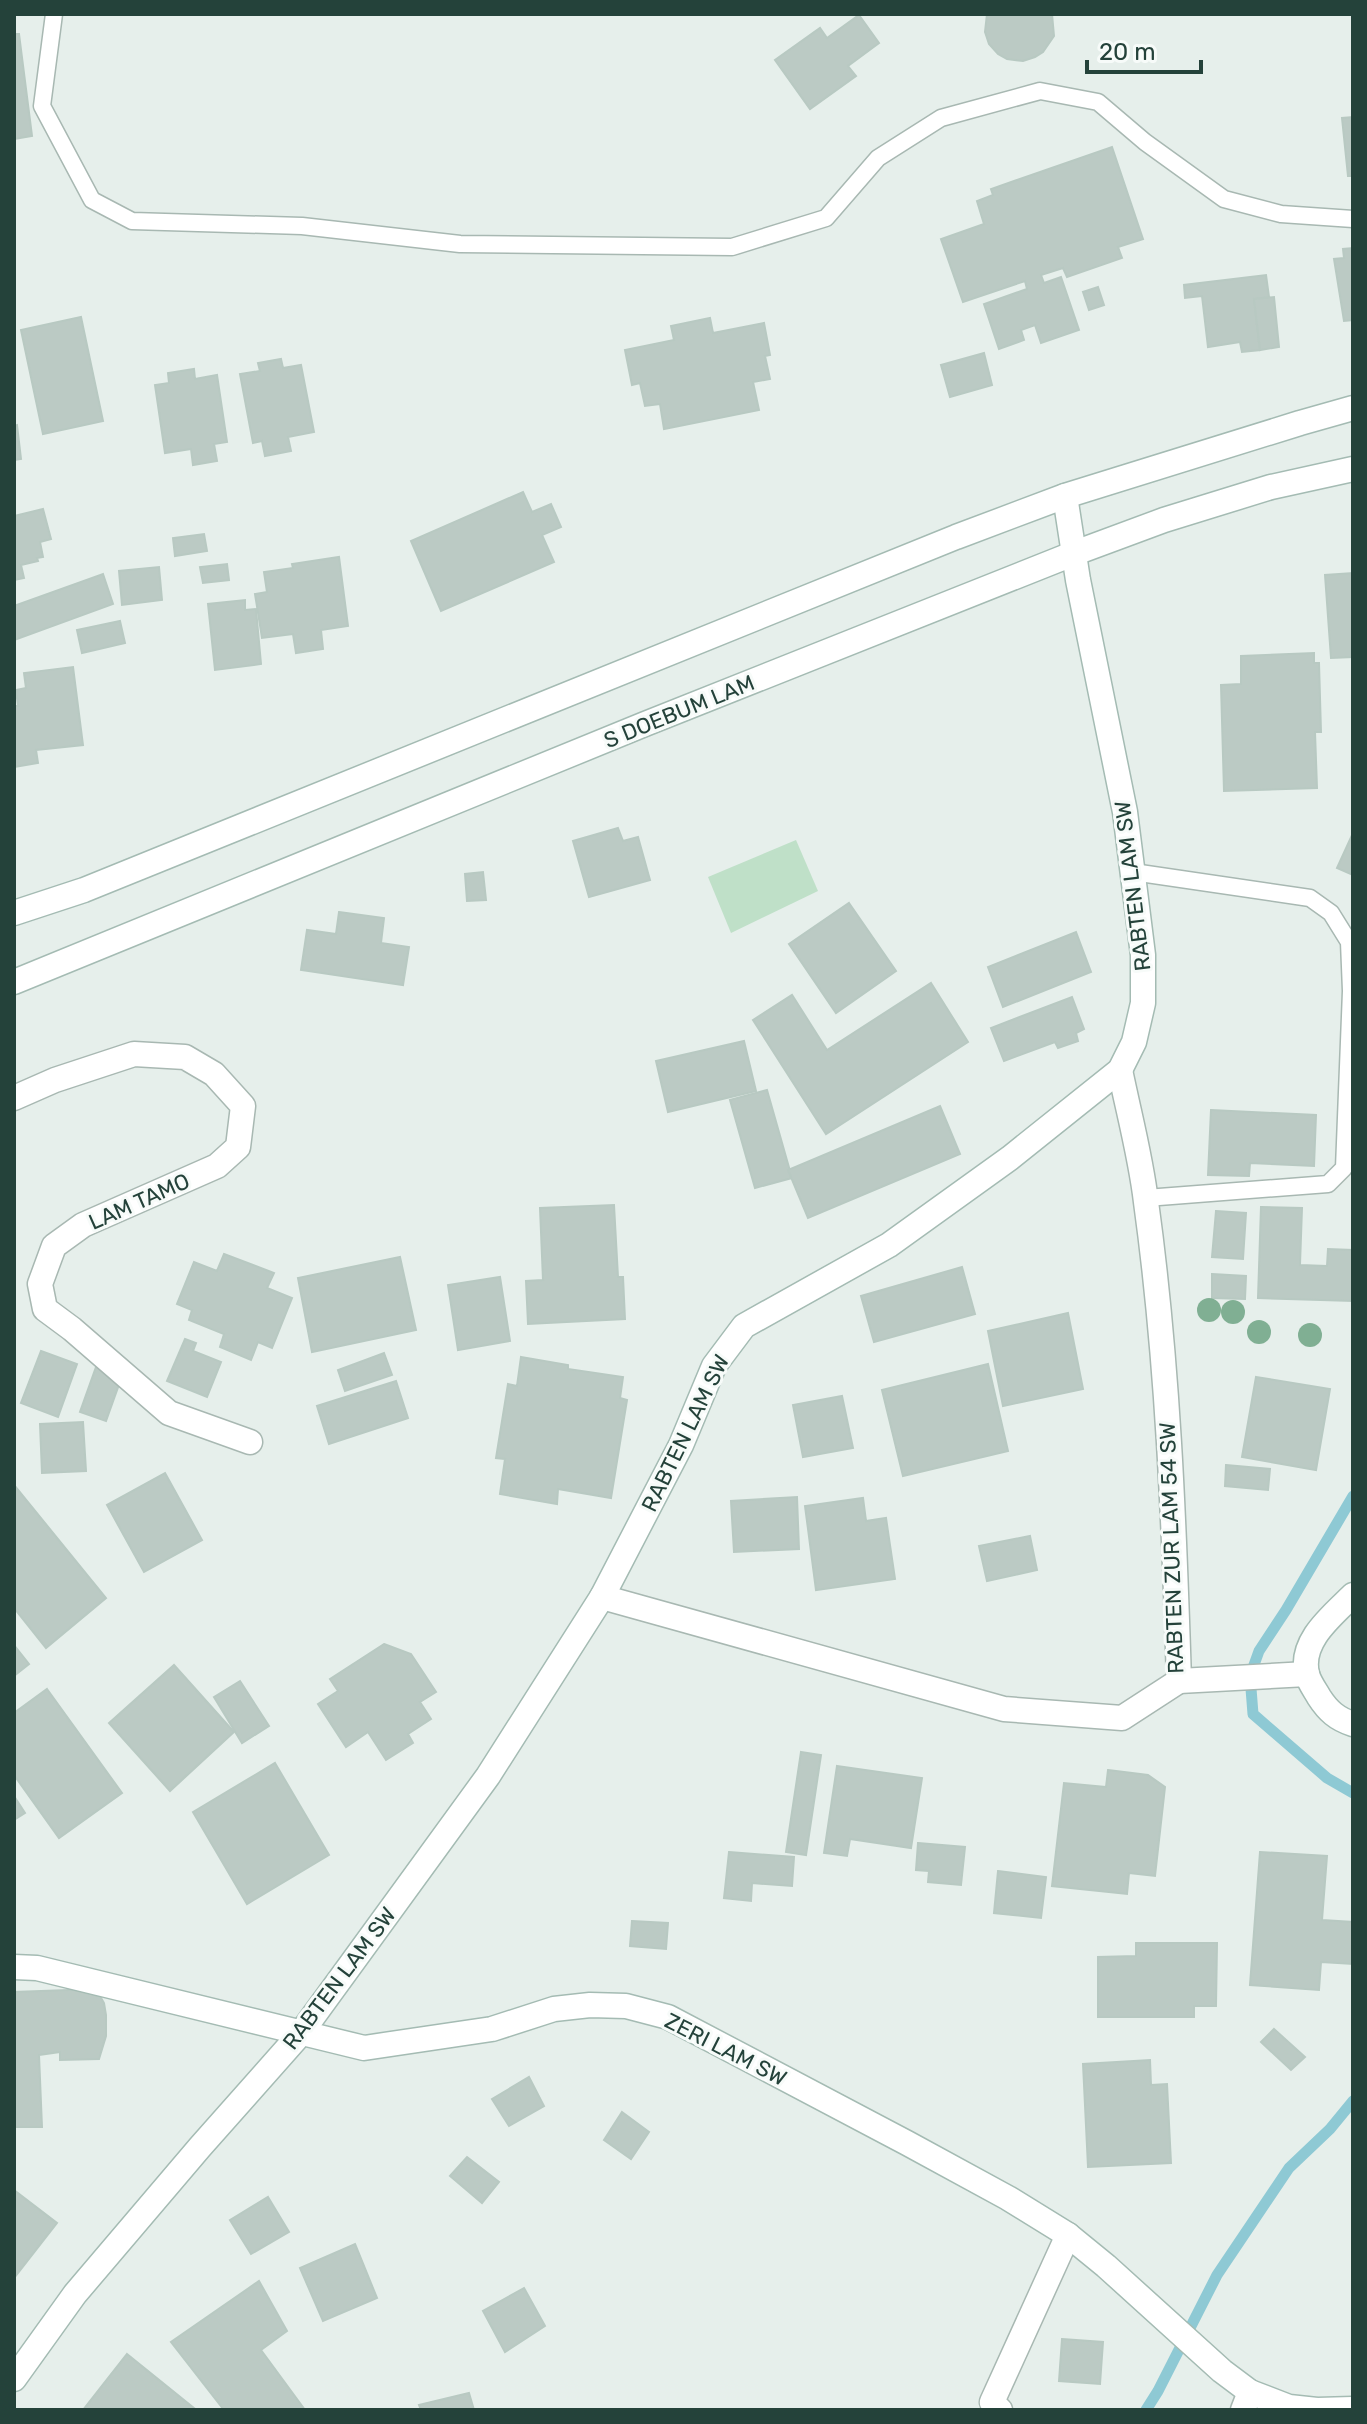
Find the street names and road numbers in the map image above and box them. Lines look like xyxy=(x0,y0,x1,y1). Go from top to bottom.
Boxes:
street label: S DOEBUM LAM xyxy=(600,669,758,754)
street label: RABTEN LAM SW xyxy=(1109,799,1156,973)
street label: LAM TAMO xyxy=(85,1167,194,1236)
street label: RABTEN LAM SW xyxy=(636,1350,735,1516)
street label: RABTEN ZUR LAM 54 SW xyxy=(1154,1422,1189,1674)
street label: RABTEN LAM SW xyxy=(277,1902,402,2055)
street label: ZERI LAM SW xyxy=(660,2007,791,2092)

